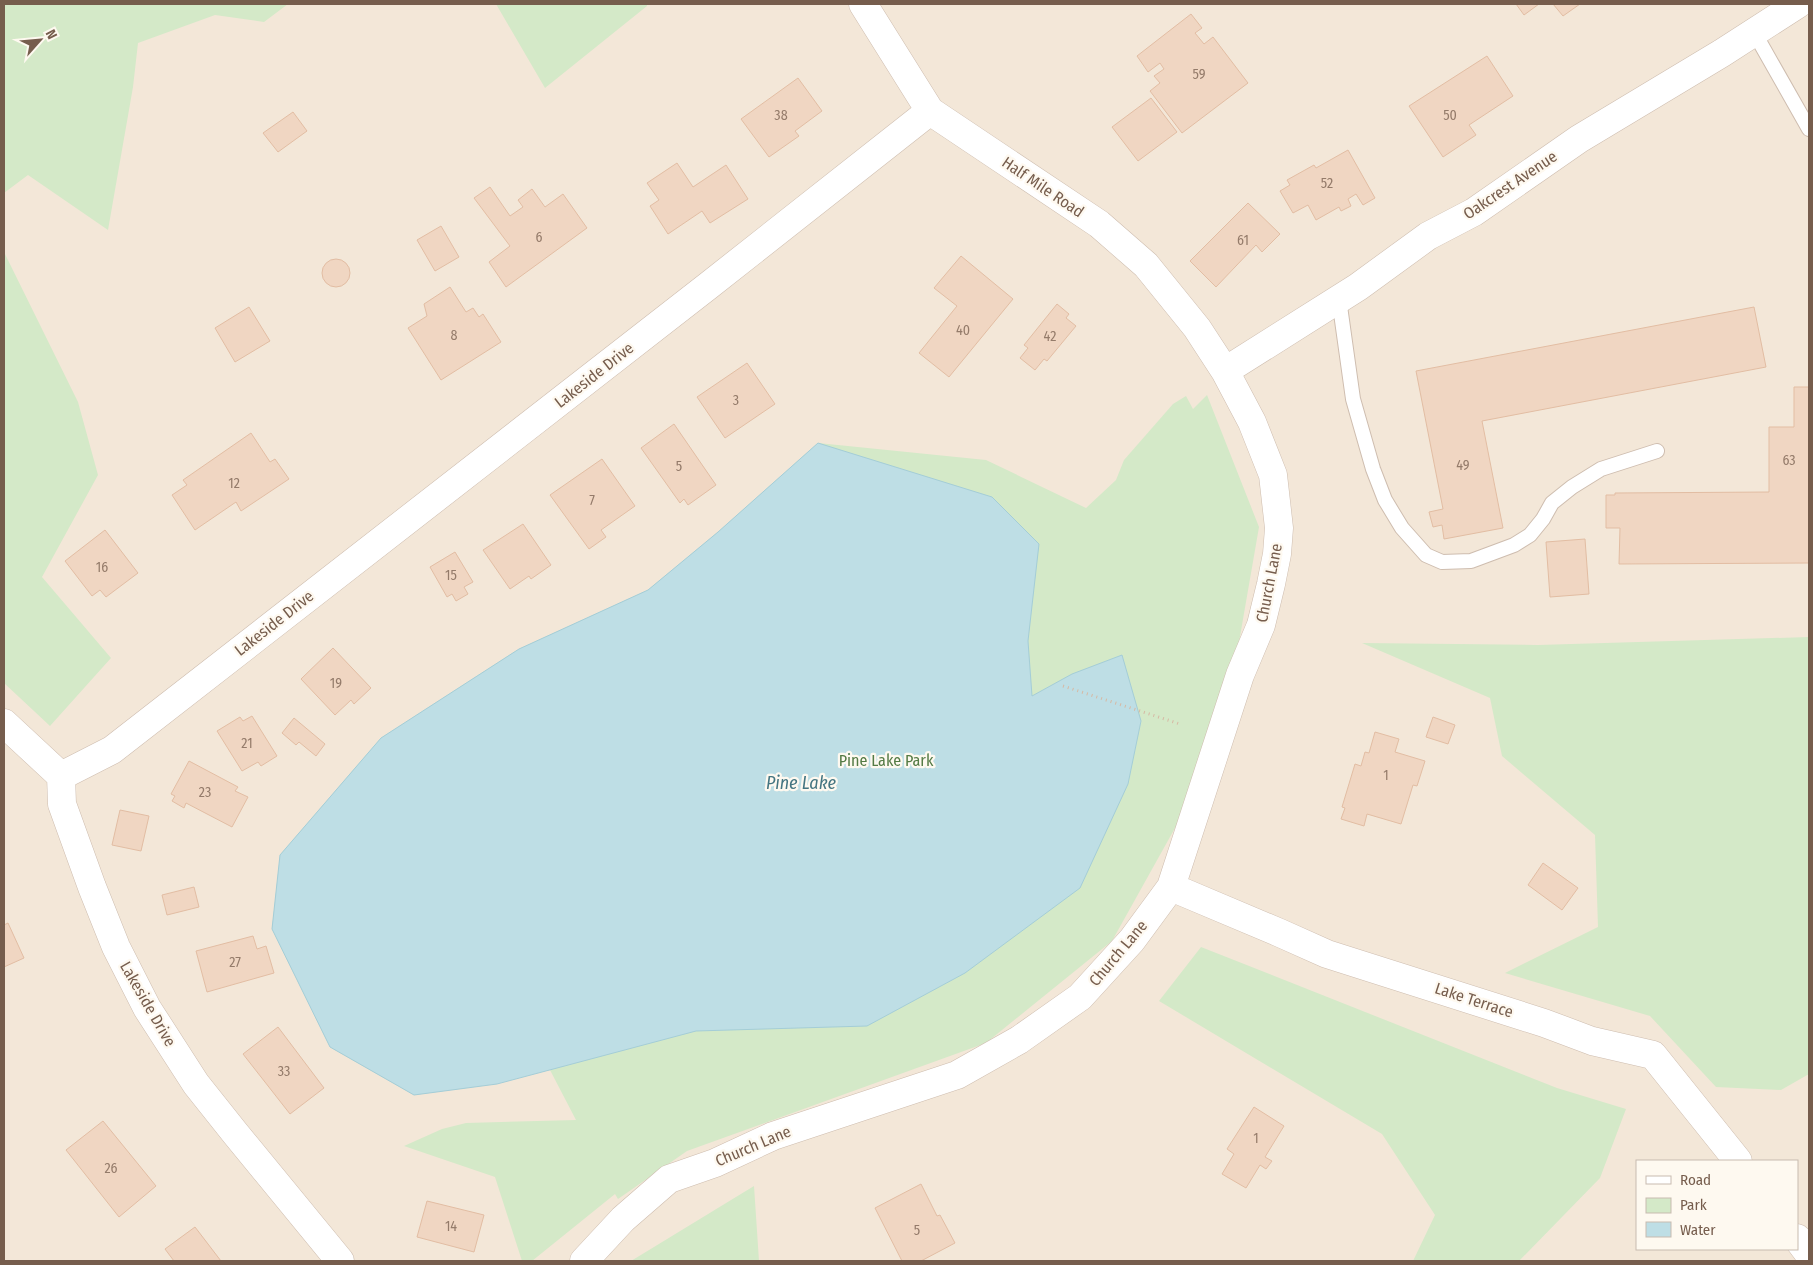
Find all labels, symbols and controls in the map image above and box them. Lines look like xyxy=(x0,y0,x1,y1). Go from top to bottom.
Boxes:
north arrow xyxy=(15,15,65,65)
text: N xyxy=(42,27,61,42)
house number: 59 xyxy=(1192,66,1206,83)
house number: 38 xyxy=(774,107,788,124)
house number: 50 xyxy=(1443,107,1457,124)
street label: Oakcrest Avenue xyxy=(1460,147,1561,223)
street label: Half Mile Road xyxy=(998,153,1088,221)
house number: 52 xyxy=(1321,175,1333,192)
house number: 6 xyxy=(536,229,543,246)
house number: 61 xyxy=(1237,232,1249,249)
house number: 40 xyxy=(956,322,970,339)
house number: 8 xyxy=(451,327,458,344)
house number: 42 xyxy=(1044,328,1056,345)
street label: Lakeside Drive xyxy=(551,338,637,412)
house number: 3 xyxy=(733,392,739,409)
house number: 63 xyxy=(1782,452,1796,469)
house number: 49 xyxy=(1456,457,1470,474)
house number: 5 xyxy=(676,458,682,475)
house number: 12 xyxy=(228,475,240,492)
house number: 7 xyxy=(589,492,595,509)
street label: Church Lane xyxy=(1252,542,1286,624)
house number: 16 xyxy=(96,559,108,576)
house number: 15 xyxy=(445,567,457,584)
street label: Lakeside Drive xyxy=(231,586,317,660)
house number: 19 xyxy=(330,675,342,692)
house number: 21 xyxy=(241,735,253,752)
park label: Pine Lake Park xyxy=(839,751,934,770)
house number: 1 xyxy=(1383,767,1389,784)
water label: Pine Lake xyxy=(766,772,837,794)
house number: 23 xyxy=(199,784,211,801)
street label: Church Lane xyxy=(1085,916,1151,990)
house number: 27 xyxy=(229,954,241,971)
street label: Lakeside Drive xyxy=(116,958,180,1050)
street label: Lake Terrace xyxy=(1432,978,1516,1022)
house number: 33 xyxy=(278,1063,290,1080)
street label: Church Lane xyxy=(712,1122,794,1170)
house number: 1 xyxy=(1253,1130,1259,1147)
house number: 26 xyxy=(104,1160,118,1177)
legend xyxy=(1636,1160,1798,1250)
text: Road xyxy=(1680,1171,1711,1189)
text: Park xyxy=(1680,1196,1707,1214)
house number: 14 xyxy=(445,1218,457,1235)
text: Water xyxy=(1680,1221,1716,1239)
house number: 5 xyxy=(914,1222,920,1239)

